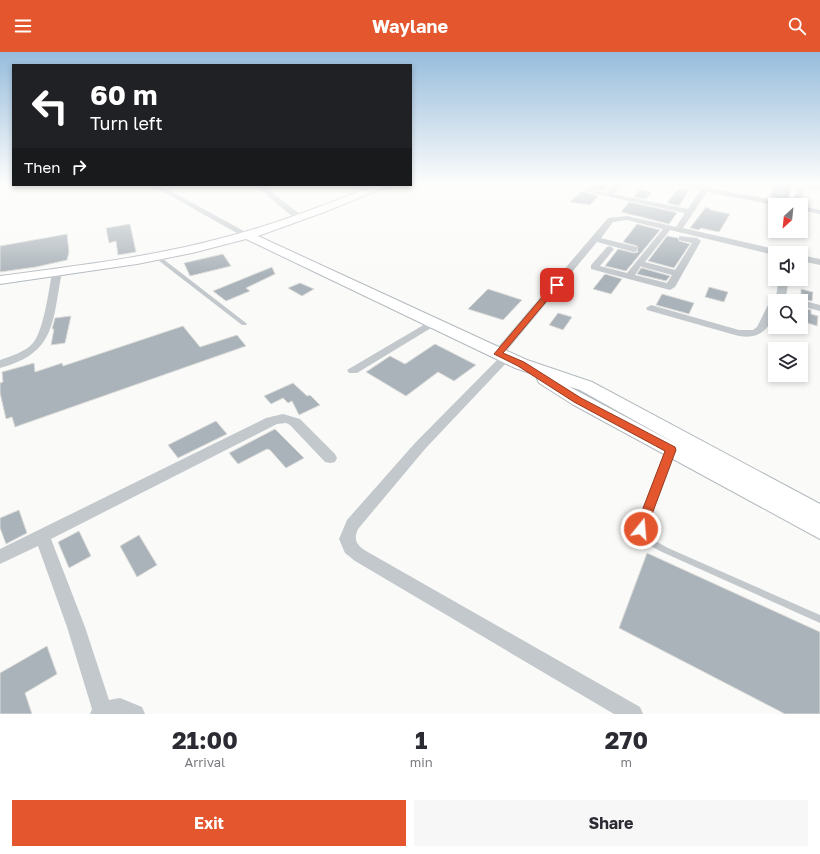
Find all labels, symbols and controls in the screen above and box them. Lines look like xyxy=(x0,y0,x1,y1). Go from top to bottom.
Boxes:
icon: menu xyxy=(12,15,34,37)
text: Waylane xyxy=(372,15,448,37)
icon: search xyxy=(786,15,808,37)
text: 60 m xyxy=(90,78,157,111)
icon: left xyxy=(24,80,76,132)
text: Turn left xyxy=(90,112,163,134)
icon: right xyxy=(68,156,90,178)
text: Then xyxy=(24,158,60,176)
north arrow xyxy=(768,198,808,238)
map controls xyxy=(768,198,808,382)
button: sound xyxy=(768,246,808,286)
pin xyxy=(540,268,574,302)
icon: arrive xyxy=(546,274,568,296)
button: search xyxy=(768,294,808,334)
button: layers xyxy=(768,342,808,382)
position arrow xyxy=(620,508,662,550)
text: 21:00 xyxy=(172,725,238,754)
text: 1 xyxy=(415,725,427,754)
text: 270 xyxy=(605,725,648,754)
text: Arrival xyxy=(185,754,225,770)
text: min xyxy=(410,754,433,770)
text: m xyxy=(621,754,632,770)
button: Exit xyxy=(12,800,406,846)
button: Share xyxy=(414,800,808,846)

